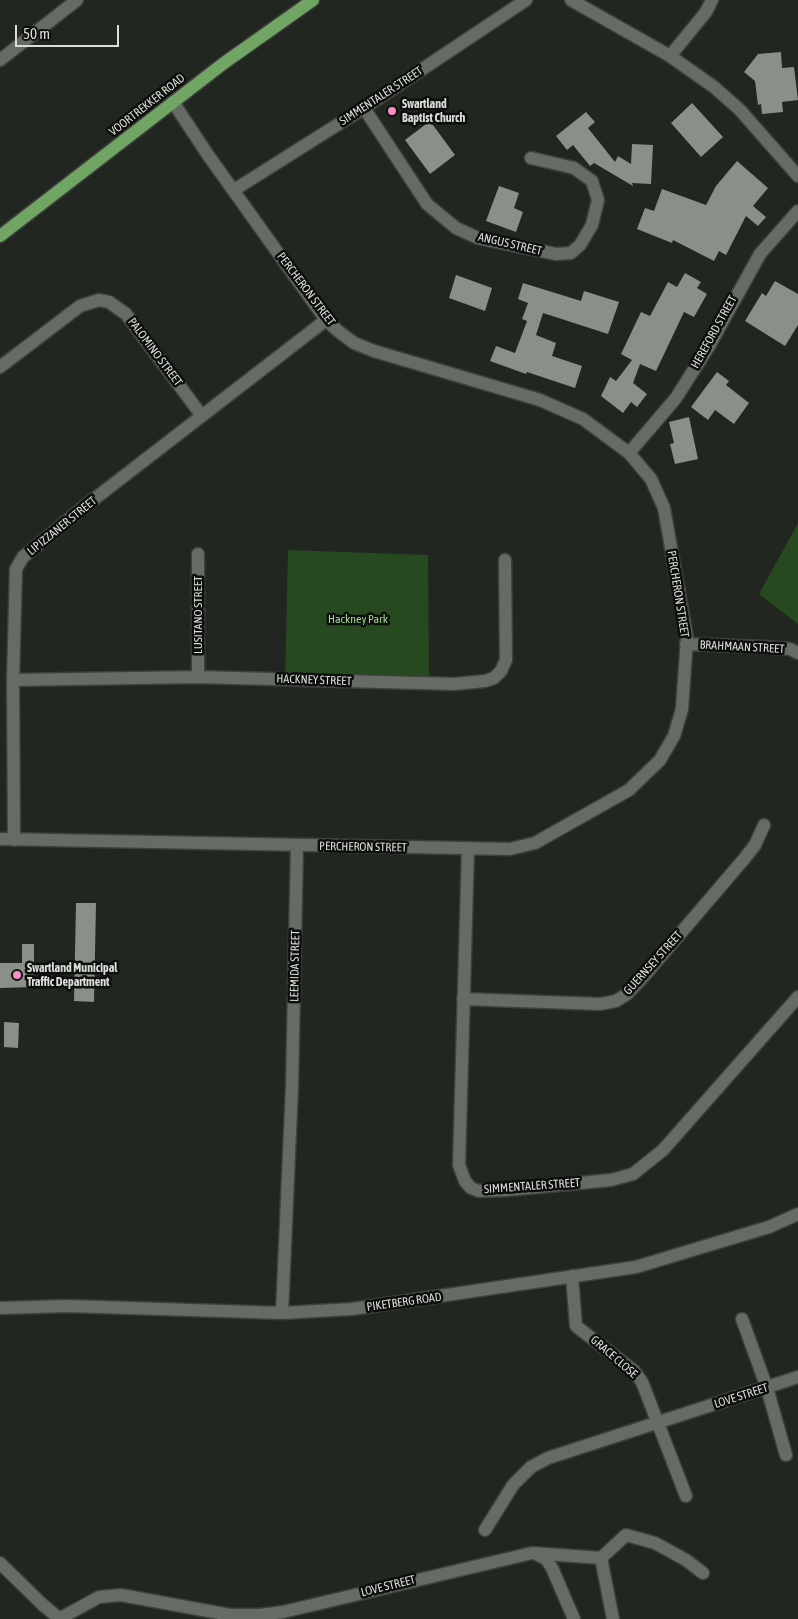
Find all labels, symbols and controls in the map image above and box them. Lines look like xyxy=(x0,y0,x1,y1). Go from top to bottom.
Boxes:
scale bar xyxy=(18,15,121,47)
text: 50 m xyxy=(23,25,50,42)
street label: SIMMENTALER STREET xyxy=(337,64,425,128)
street label: VOORTREKKER ROAD xyxy=(106,71,188,139)
place label: Swartland Baptist Church xyxy=(402,97,465,125)
marker: Swartland Baptist Church xyxy=(386,105,398,117)
street label: ANGUS STREET xyxy=(477,230,543,258)
street label: PERCHERON STREET xyxy=(274,250,338,328)
street label: HEREFORD STREET xyxy=(688,293,740,371)
street label: PALOMINO STREET xyxy=(125,315,185,389)
street label: LIPIZZANER STREET xyxy=(24,494,100,558)
street label: PERCHERON STREET xyxy=(664,550,692,638)
street label: LUSITANO STREET xyxy=(191,576,205,654)
park label: Hackney Park xyxy=(328,612,388,626)
street label: BRAHMAAN STREET xyxy=(699,638,785,656)
street label: HACKNEY STREET xyxy=(276,671,352,689)
street label: PERCHERON STREET xyxy=(319,839,407,855)
street label: GUERNSEY STREET xyxy=(621,928,685,998)
street label: LEEMIDA STREET xyxy=(287,930,303,1002)
place label: Swartland Municipal Traffic Department xyxy=(27,961,117,989)
marker: Swartland Municipal Traffic Department xyxy=(11,969,23,981)
street label: SIMMENTALER STREET xyxy=(483,1175,581,1197)
street label: PIKETBERG ROAD xyxy=(366,1290,442,1314)
street label: GRACE CLOSE xyxy=(588,1333,640,1381)
street label: LOVE STREET xyxy=(712,1381,770,1411)
street label: LOVE STREET xyxy=(359,1572,417,1600)

